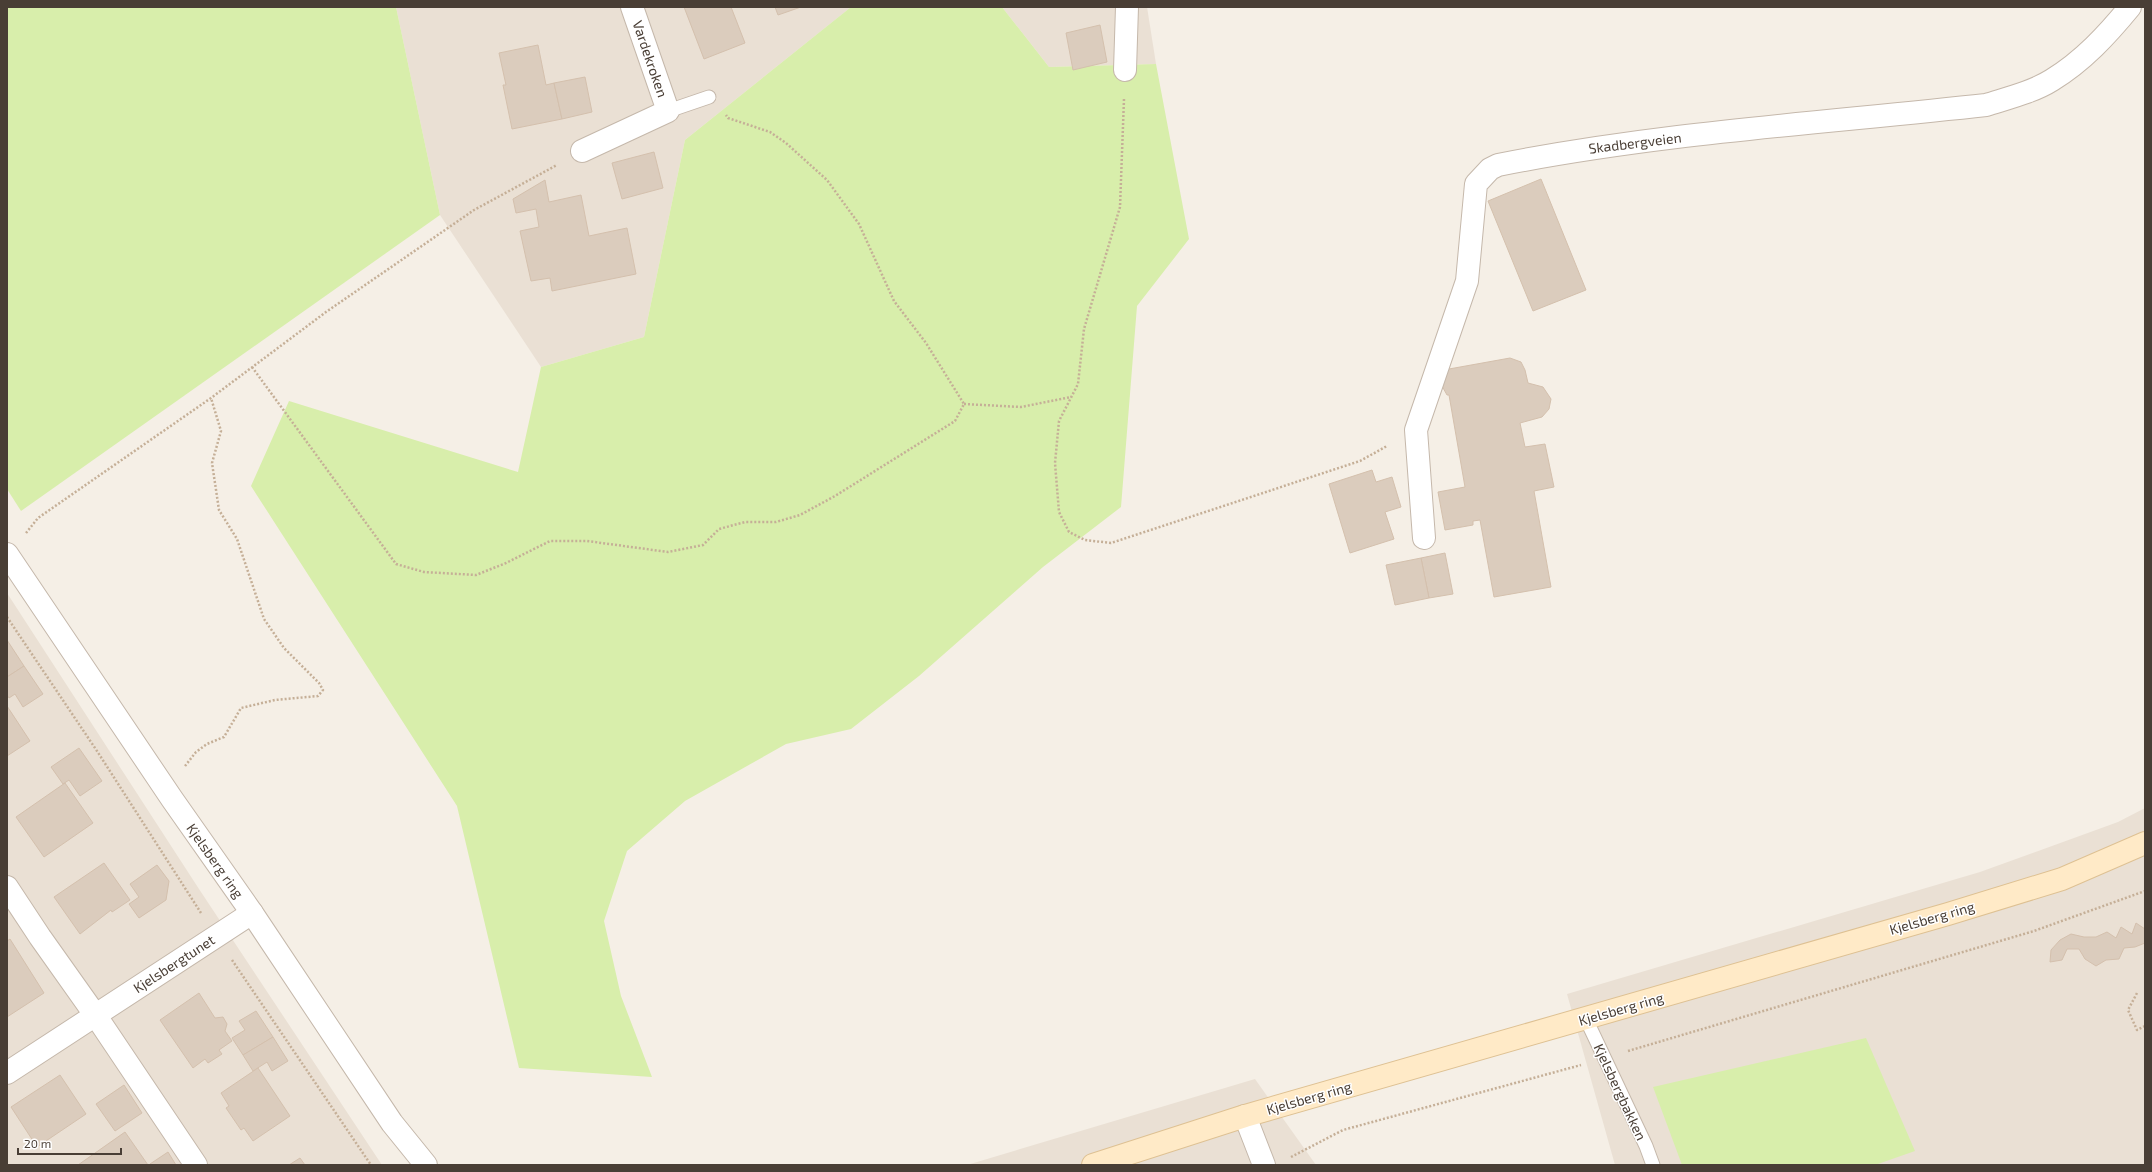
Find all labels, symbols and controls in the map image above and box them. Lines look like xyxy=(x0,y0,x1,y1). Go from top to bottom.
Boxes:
street label: Vardekroken xyxy=(629,18,672,99)
street label: Skadbergveien xyxy=(1587,128,1682,157)
street label: Kjelsberg ring xyxy=(183,820,248,902)
street label: Kjelsberg ring xyxy=(1887,897,1976,938)
street label: Kjelsbergtunet xyxy=(130,931,218,996)
street label: Kjelsberg ring xyxy=(1576,988,1665,1029)
street label: Kjelsbergbakken xyxy=(1591,1041,1650,1143)
street label: Kjelsberg ring xyxy=(1264,1077,1353,1118)
scale bar xyxy=(18,1130,121,1156)
text: 20 m xyxy=(24,1136,51,1150)

